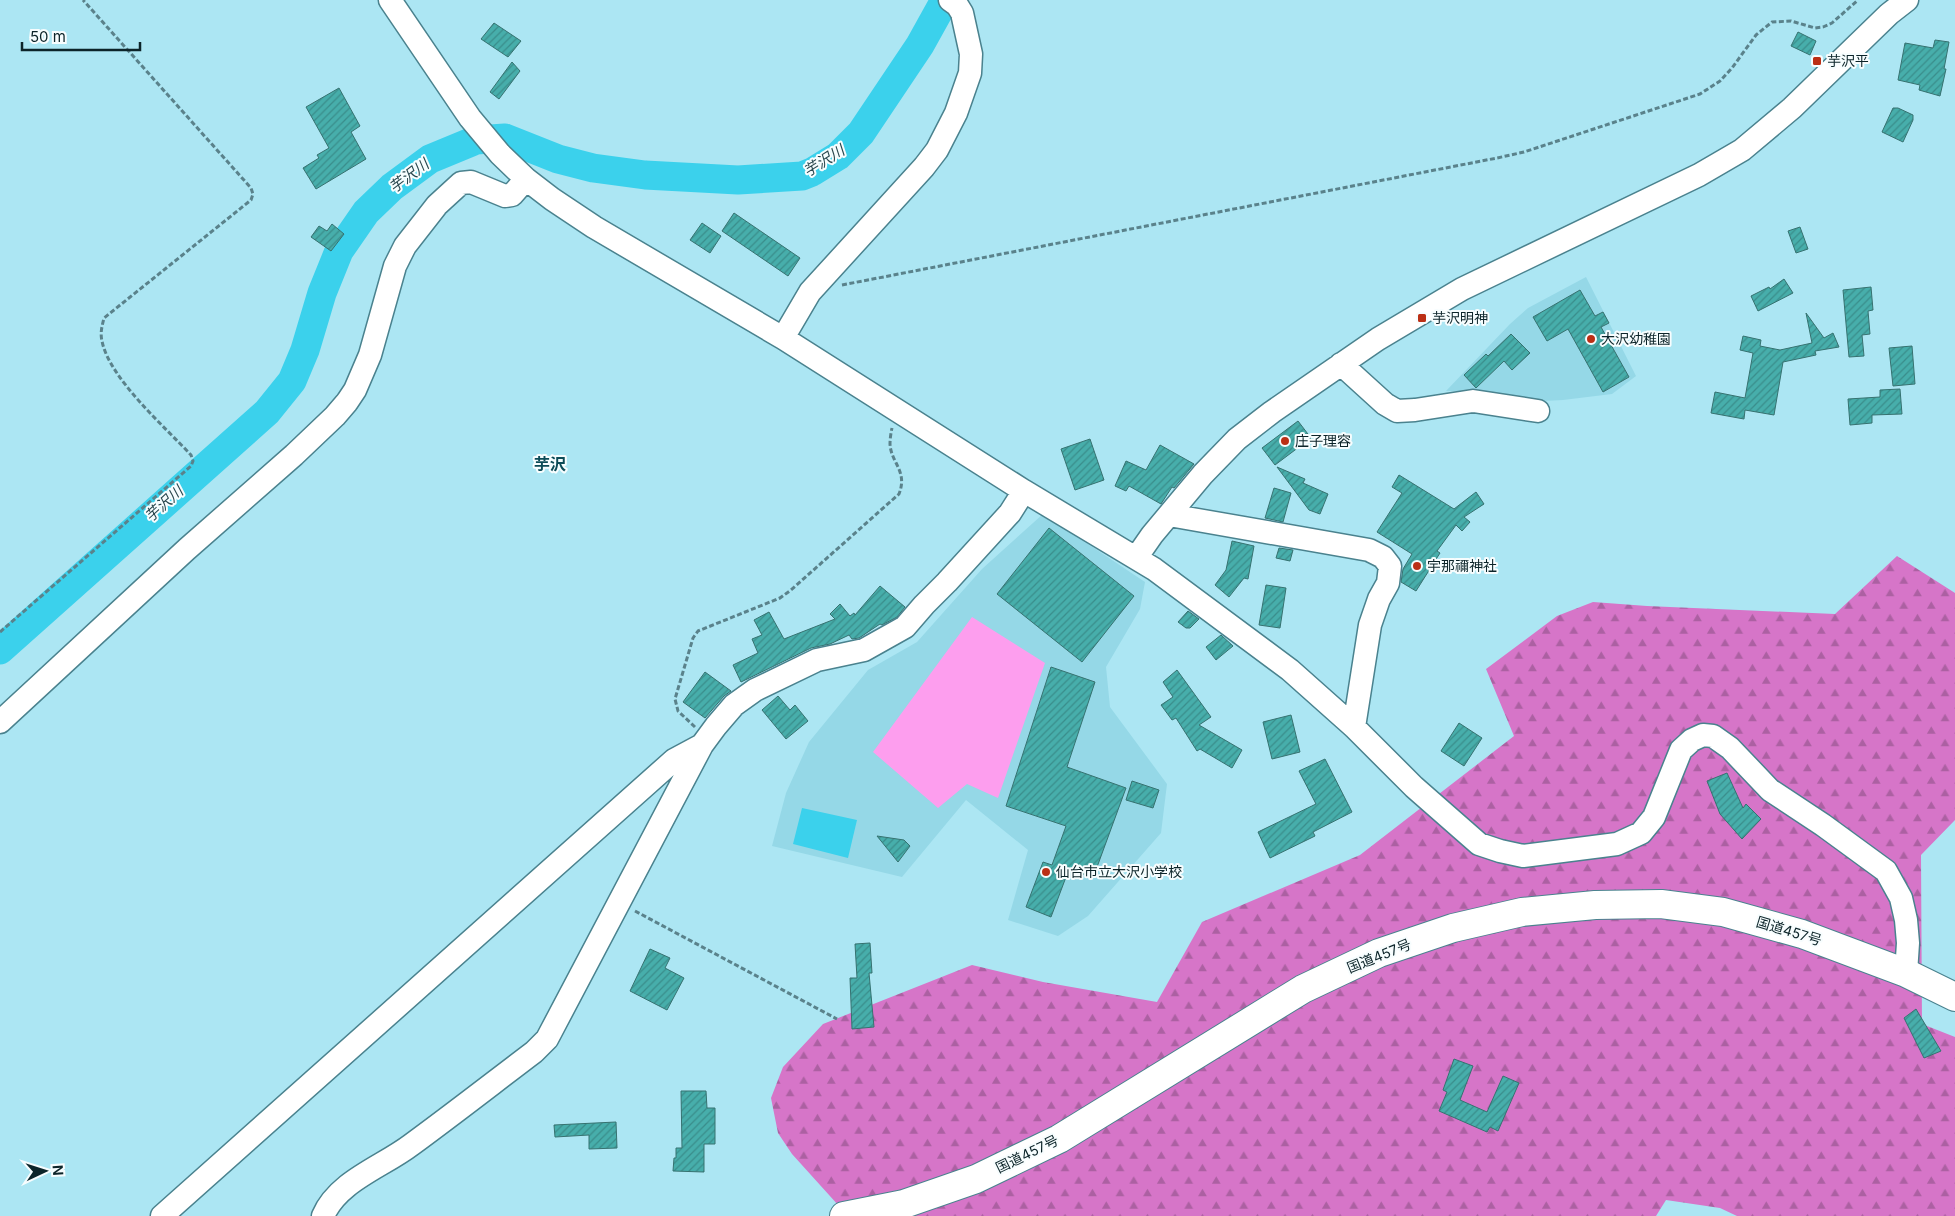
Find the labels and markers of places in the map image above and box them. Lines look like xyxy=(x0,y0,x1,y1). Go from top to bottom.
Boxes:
place label: 芋沢平 xyxy=(1827,52,1869,69)
marker: 芋沢平 xyxy=(1811,55,1823,67)
place label: 芋沢明神 xyxy=(1432,309,1488,326)
marker: 芋沢明神 xyxy=(1416,312,1428,324)
place label: 大沢幼稚園 xyxy=(1601,330,1671,347)
marker: 大沢幼稚園 xyxy=(1585,333,1597,345)
place label: 庄子理容 xyxy=(1295,432,1351,449)
marker: 庄子理容 xyxy=(1279,435,1291,447)
place label: 宇那禰神社 xyxy=(1427,557,1497,574)
marker: 宇那禰神社 xyxy=(1411,560,1423,572)
place label: 仙台市立大沢小学校 xyxy=(1056,863,1182,880)
marker: 仙台市立大沢小学校 xyxy=(1040,866,1052,878)

